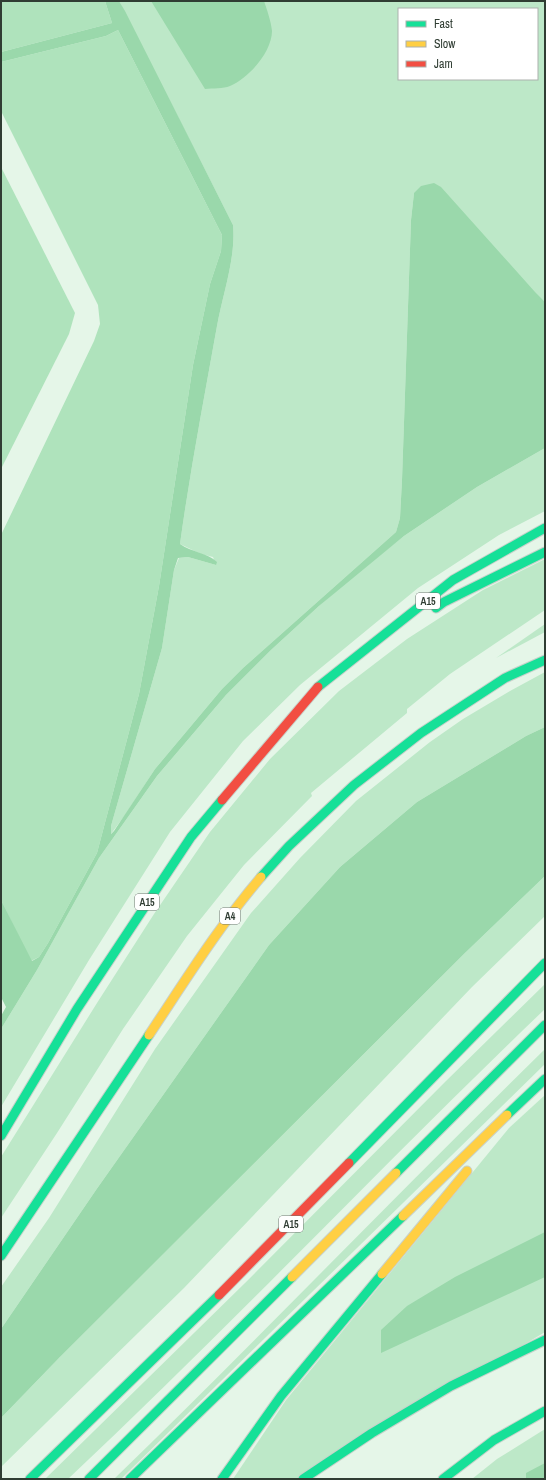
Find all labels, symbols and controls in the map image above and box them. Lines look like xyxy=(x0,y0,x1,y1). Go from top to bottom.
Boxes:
legend xyxy=(398,8,538,80)
text: Fast xyxy=(434,16,453,32)
text: Slow xyxy=(434,36,456,52)
text: Jam xyxy=(434,56,453,72)
road number: A15 xyxy=(416,593,440,609)
road number: A15 xyxy=(135,894,159,910)
road number: A4 xyxy=(220,908,240,924)
road number: A15 xyxy=(279,1216,303,1232)

